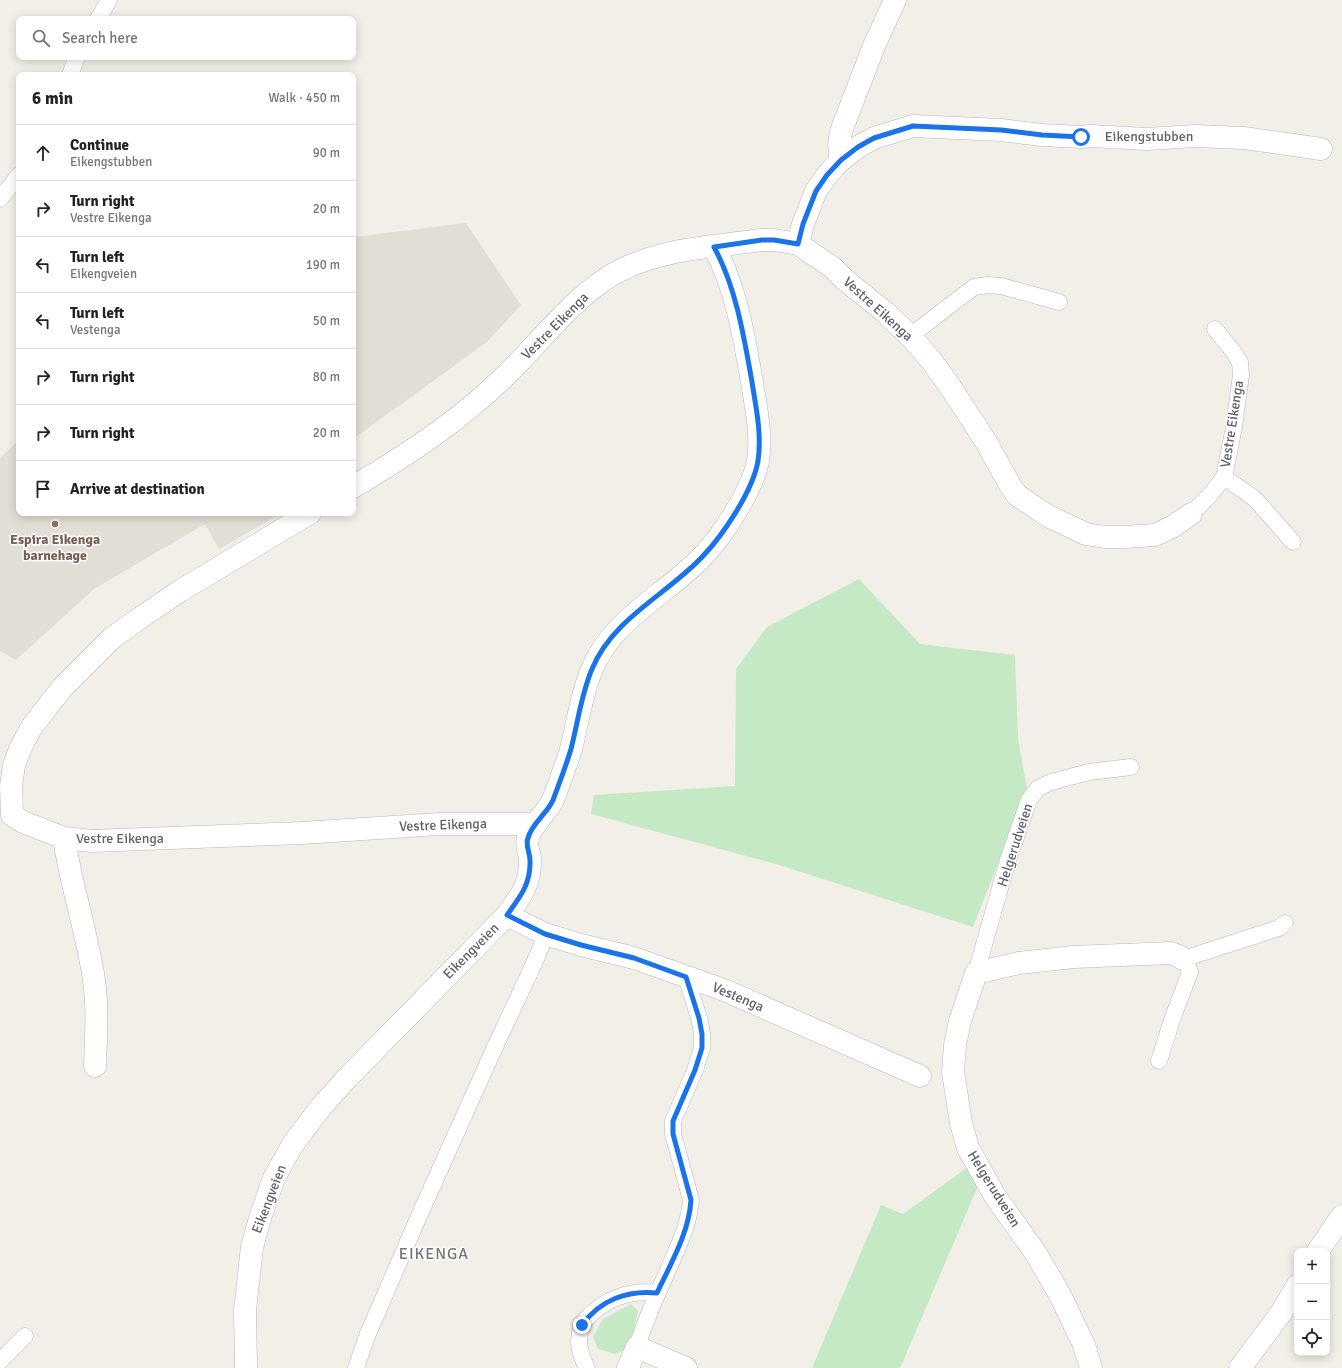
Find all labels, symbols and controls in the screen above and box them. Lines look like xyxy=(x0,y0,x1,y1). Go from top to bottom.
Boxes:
search box xyxy=(16,16,356,60)
icon: search xyxy=(30,27,52,49)
text: Search here xyxy=(62,29,138,47)
text: 6 min xyxy=(32,88,73,109)
text: Walk · 450 m xyxy=(269,90,340,106)
route start xyxy=(1072,128,1090,146)
street label: Eikengstubben xyxy=(1105,128,1193,145)
text: Continue xyxy=(70,136,129,154)
icon: ahead xyxy=(32,142,54,164)
text: 90 m xyxy=(313,145,340,161)
text: Eikengstubben xyxy=(70,154,152,170)
text: Turn right xyxy=(70,192,135,210)
icon: right xyxy=(32,198,54,220)
text: 20 m xyxy=(313,201,340,217)
text: Vestre Eikenga xyxy=(70,210,152,226)
text: Turn left xyxy=(70,248,124,266)
icon: left xyxy=(32,254,54,276)
text: 190 m xyxy=(306,257,340,273)
text: Eikengveien xyxy=(70,266,137,282)
street label: Vestre Eikenga xyxy=(840,273,916,345)
street label: Vestre Eikenga xyxy=(518,289,592,363)
text: Turn left xyxy=(70,304,124,322)
icon: left xyxy=(32,310,54,332)
text: 50 m xyxy=(313,313,340,329)
text: Vestenga xyxy=(70,322,121,338)
icon: right xyxy=(32,366,54,388)
text: Turn right xyxy=(70,368,135,386)
text: 80 m xyxy=(313,369,340,385)
street label: Vestre Eikenga xyxy=(1217,379,1247,469)
icon: right xyxy=(32,422,54,444)
text: Turn right xyxy=(70,424,135,442)
text: 20 m xyxy=(313,425,340,441)
icon: arrive xyxy=(32,478,54,500)
text: Arrive at destination xyxy=(70,480,205,498)
marker: Espira Eikenga barnehage xyxy=(50,519,60,529)
place label: Espira Eikenga barnehage xyxy=(10,531,100,564)
street label: Helgerudveien xyxy=(994,801,1036,889)
street label: Vestre Eikenga xyxy=(399,815,487,835)
street label: Vestre Eikenga xyxy=(76,830,164,847)
street label: Eikengveien xyxy=(439,919,503,983)
street label: Vestenga xyxy=(710,979,766,1015)
street label: Helgerudveien xyxy=(964,1148,1024,1230)
street label: Eikengveien xyxy=(248,1162,290,1236)
district label: EIKENGA xyxy=(399,1244,469,1264)
map controls xyxy=(1294,1248,1330,1356)
button: + xyxy=(1294,1248,1330,1284)
button: − xyxy=(1294,1284,1330,1320)
route end xyxy=(573,1316,591,1334)
button: locate xyxy=(1294,1320,1330,1356)

